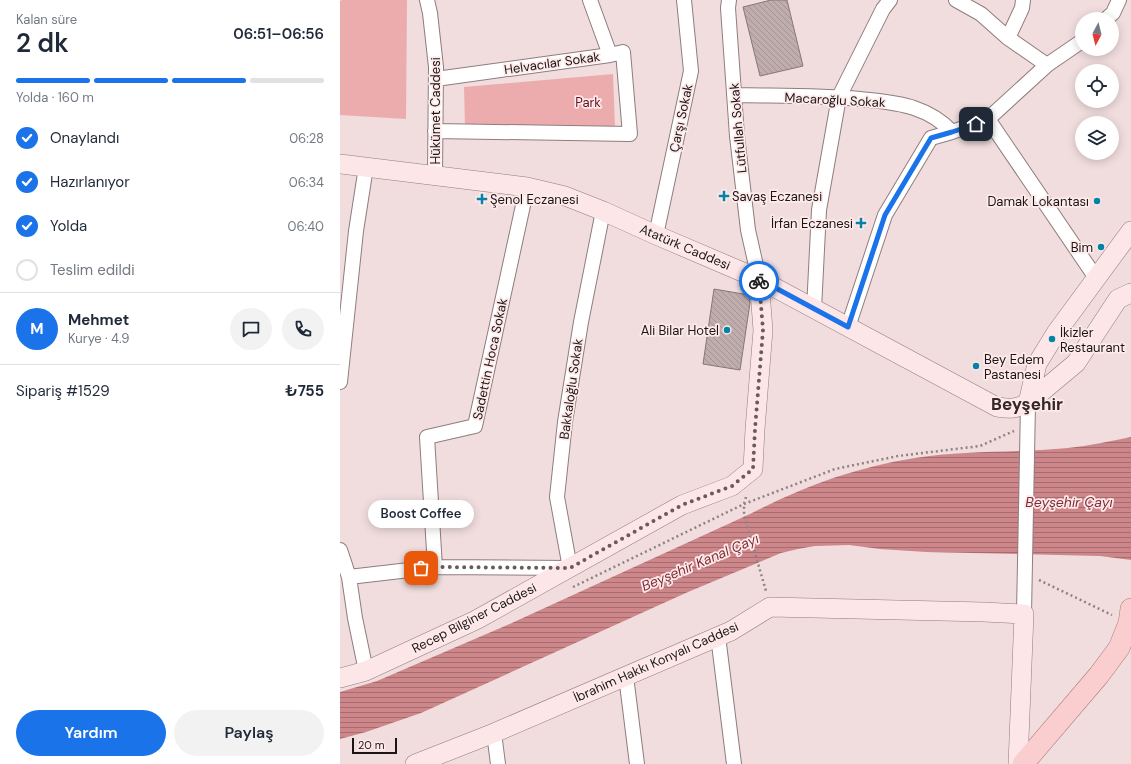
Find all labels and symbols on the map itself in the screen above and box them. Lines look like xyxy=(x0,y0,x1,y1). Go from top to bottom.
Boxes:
north arrow xyxy=(1075,12,1119,56)
street label: Helvacılar Sokak xyxy=(503,48,601,78)
street label: Hükümet Caddesi xyxy=(427,57,444,165)
street label: Çarşı Sokak xyxy=(665,82,697,154)
street label: Lütfullah Sokak xyxy=(726,82,750,174)
street label: Macaroğlu Sokak xyxy=(784,89,886,111)
park label: Park xyxy=(575,94,601,111)
pin xyxy=(959,107,993,141)
place label: Savaş Eczanesi xyxy=(732,188,822,205)
place label: Şenol Eczanesi xyxy=(490,191,579,208)
marker: Savaş Eczanesi xyxy=(719,191,729,201)
place label: Damak Lokantası xyxy=(987,193,1089,210)
marker: Şenol Eczanesi xyxy=(477,194,487,204)
marker: Damak Lokantası xyxy=(1092,196,1102,206)
place label: İrfan Eczanesi xyxy=(771,215,853,232)
marker: İrfan Eczanesi xyxy=(856,218,866,228)
street label: Atatürk Caddesi xyxy=(637,220,733,274)
place label: Bim xyxy=(1071,239,1093,256)
marker: Bim xyxy=(1096,242,1106,252)
courier xyxy=(739,261,779,301)
street label: Sadettin Hoca Sokak xyxy=(469,296,511,421)
place label: Ali Bilar Hotel xyxy=(641,322,719,339)
place label: İkizler Restaurant xyxy=(1060,324,1125,356)
marker: Ali Bilar Hotel xyxy=(722,325,732,335)
marker: İkizler Restaurant xyxy=(1047,334,1057,344)
street label: Bakkaloğlu Sokak xyxy=(555,337,587,441)
place label: Bey Edem Pastanesi xyxy=(984,351,1044,383)
marker: Bey Edem Pastanesi xyxy=(971,361,981,371)
district label: Beyşehir xyxy=(991,393,1063,415)
water label: Beyşehir Çayı xyxy=(1025,493,1113,511)
callout: Boost Coffee xyxy=(368,500,474,528)
water label: Beyşehir Kanal Çayı xyxy=(639,529,761,595)
pin xyxy=(404,551,438,585)
street label: Recep Bilginer Caddesi xyxy=(409,579,539,657)
street label: İbrahim Hakkı Konyalı Caddesi xyxy=(571,618,741,706)
scale bar xyxy=(352,736,397,755)

